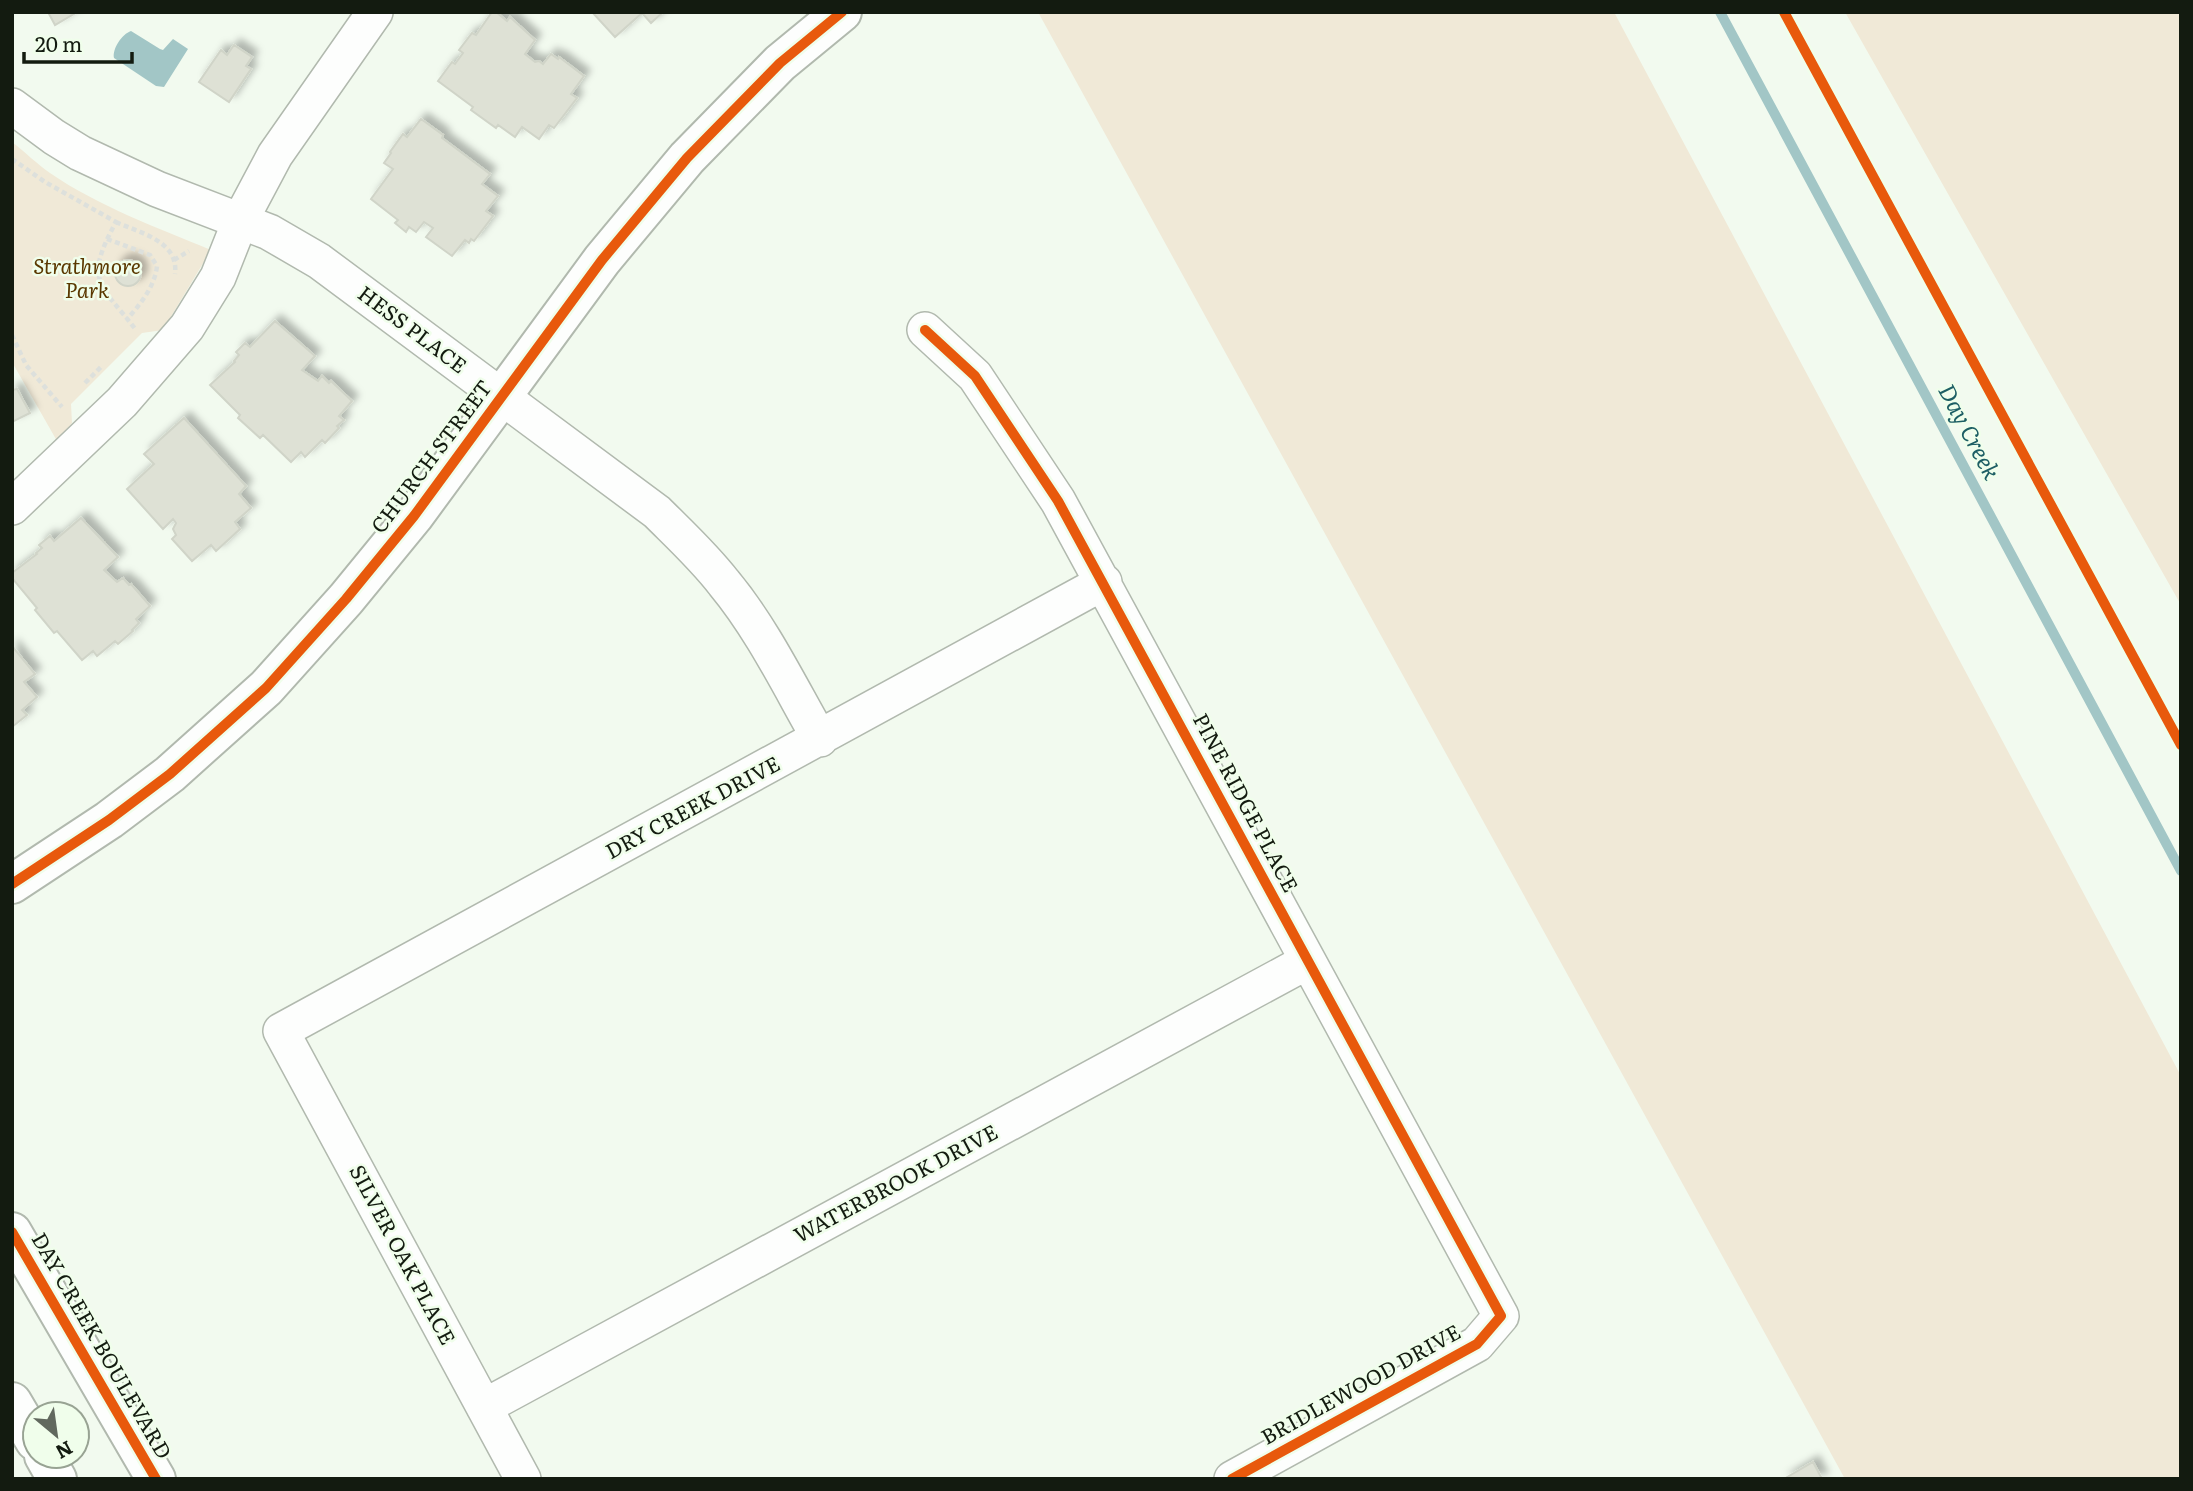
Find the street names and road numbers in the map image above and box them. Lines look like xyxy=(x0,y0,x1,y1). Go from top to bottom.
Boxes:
street label: HESS PLACE xyxy=(353,277,475,379)
street label: CHURCH STREET xyxy=(362,372,498,539)
street label: PINE RIDGE PLACE xyxy=(1187,707,1308,897)
street label: DRY CREEK DRIVE xyxy=(599,747,785,865)
street label: WATERBROOK DRIVE xyxy=(787,1115,1002,1249)
street label: SILVER OAK PLACE xyxy=(344,1158,465,1349)
street label: DAY CREEK BOULEVARD xyxy=(25,1226,181,1464)
street label: BRIDLEWOOD DRIVE xyxy=(1254,1315,1465,1451)

